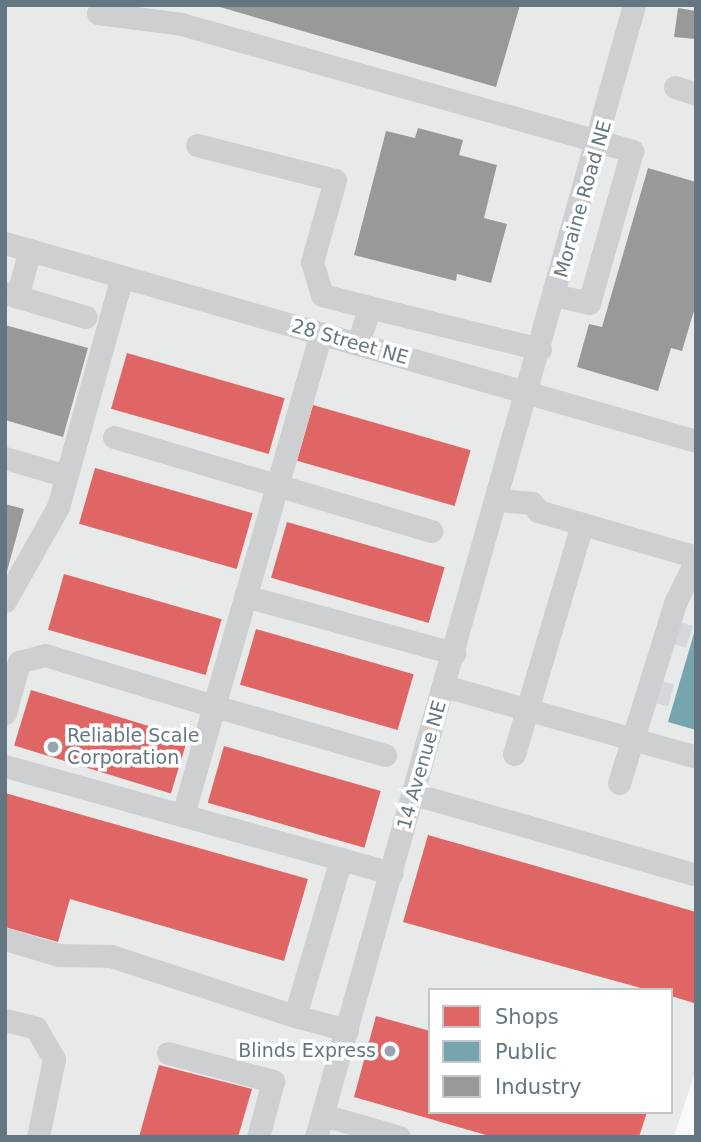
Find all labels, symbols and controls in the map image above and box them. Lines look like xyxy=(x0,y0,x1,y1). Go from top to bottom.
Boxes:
street label: Moraine Road NE xyxy=(550,118,616,280)
street label: 28 Street NE xyxy=(289,314,411,370)
street label: 14 Avenue NE xyxy=(393,698,451,832)
place label: Reliable Scale Corporation xyxy=(67,725,199,769)
marker: Reliable Scale Corporation xyxy=(45,739,61,755)
legend xyxy=(428,988,673,1114)
text: Shops xyxy=(495,1005,559,1029)
place label: Blinds Express xyxy=(238,1040,376,1062)
text: Public xyxy=(495,1040,557,1064)
marker: Blinds Express xyxy=(382,1043,398,1059)
text: Industry xyxy=(495,1075,581,1099)

